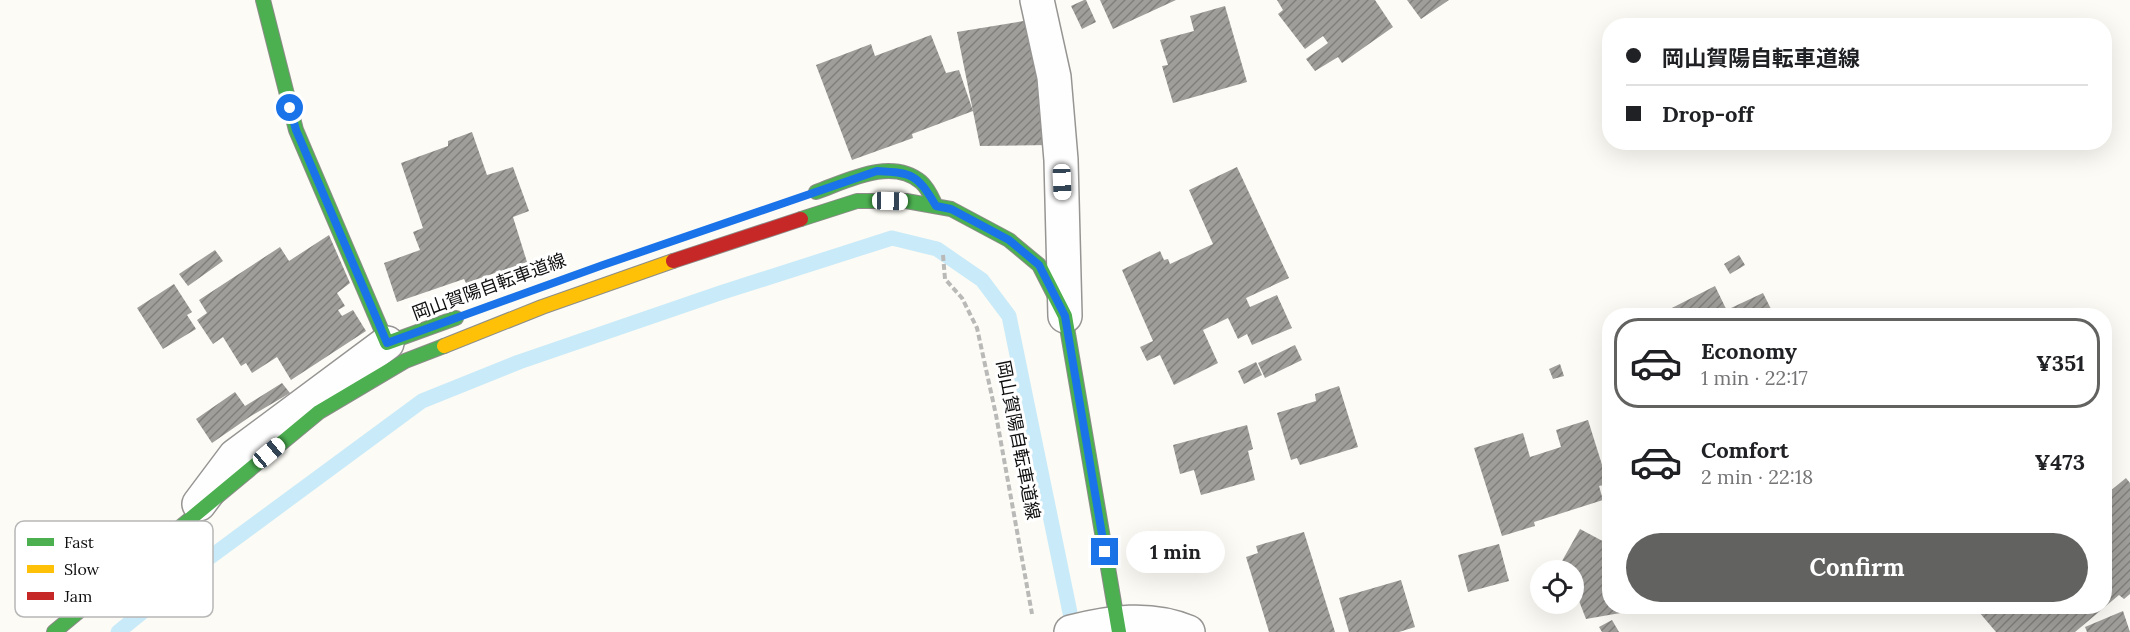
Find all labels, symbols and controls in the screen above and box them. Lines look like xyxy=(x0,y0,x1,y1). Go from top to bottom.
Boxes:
text: 岡山賀陽自転車道線 xyxy=(1662,44,1860,72)
route start xyxy=(276,94,303,121)
text: Drop-off xyxy=(1662,100,1754,128)
car xyxy=(1052,164,1072,200)
car xyxy=(872,192,908,210)
street label: 岡山賀陽自転車道線 xyxy=(409,248,569,325)
icon: car xyxy=(1629,336,1683,390)
text: Economy xyxy=(1701,337,1797,365)
text: ¥351 xyxy=(2036,349,2085,377)
street label: 岡山賀陽自転車道線 xyxy=(992,358,1045,522)
text: 1 min · 22:17 xyxy=(1701,365,1808,390)
car xyxy=(249,435,289,471)
icon: car xyxy=(1629,435,1683,489)
text: Comfort xyxy=(1701,436,1789,464)
text: ¥473 xyxy=(2034,448,2085,476)
text: 2 min · 22:18 xyxy=(1701,464,1813,489)
legend xyxy=(15,521,213,617)
callout: 1 min xyxy=(1126,531,1225,573)
text: Fast xyxy=(64,532,95,552)
button: Confirm xyxy=(1626,533,2088,602)
route end xyxy=(1091,538,1118,565)
text: 1 min xyxy=(1150,539,1201,564)
text: Slow xyxy=(64,559,100,579)
map controls xyxy=(1530,560,1584,614)
button: locate xyxy=(1530,560,1584,614)
text: Jam xyxy=(63,586,92,606)

